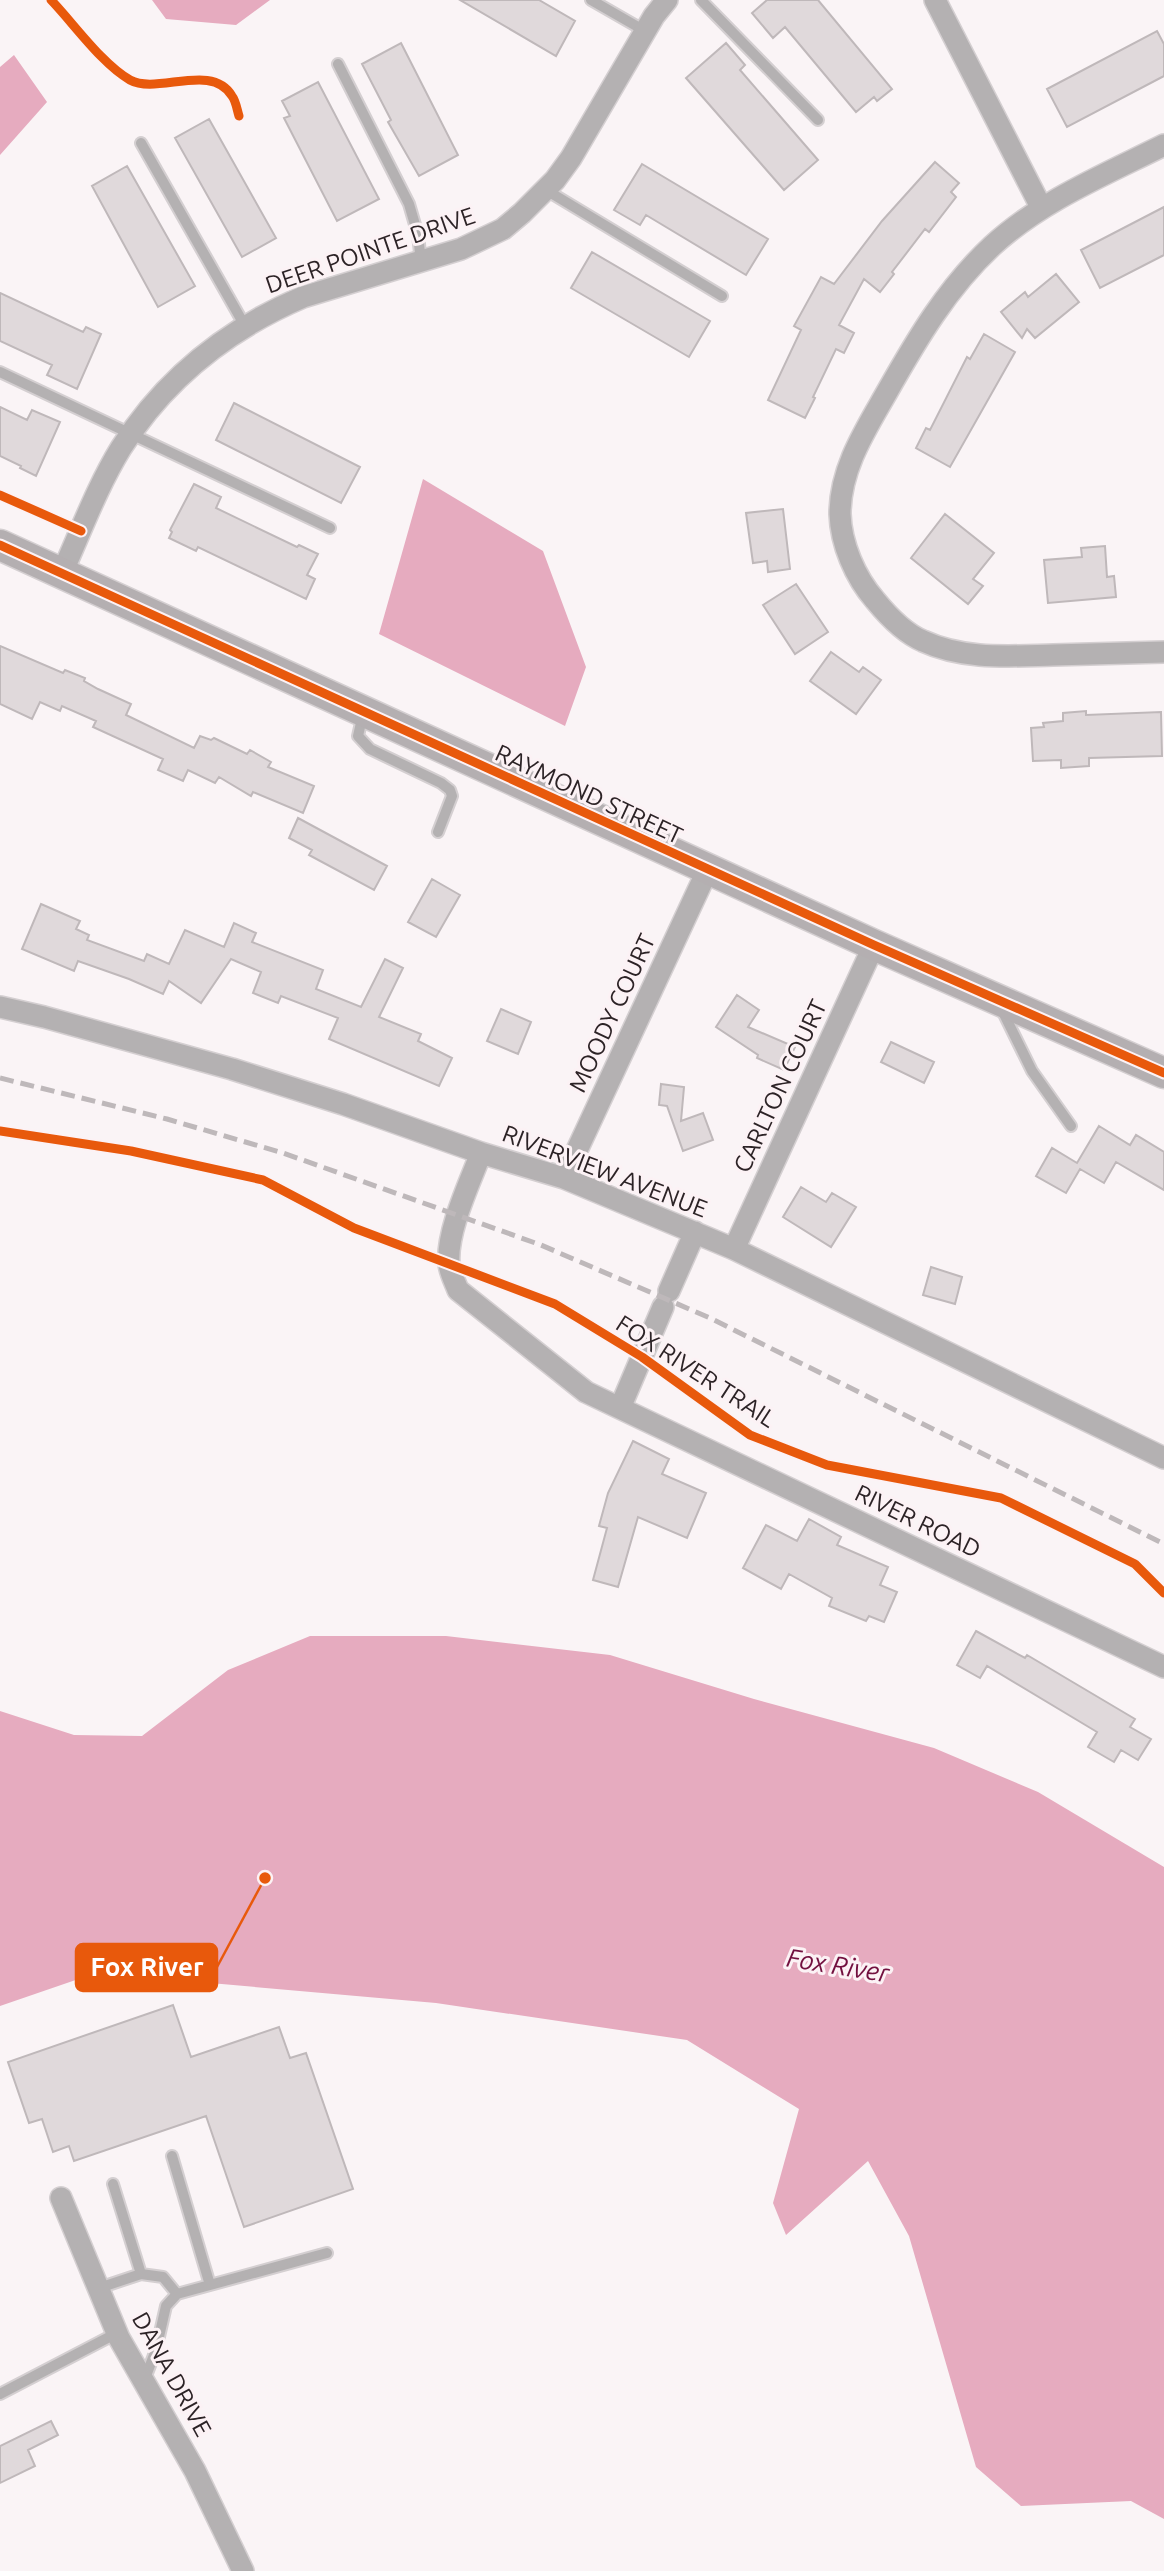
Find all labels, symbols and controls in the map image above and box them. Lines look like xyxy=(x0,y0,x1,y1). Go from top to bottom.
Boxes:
street label: DEER POINTE DRIVE xyxy=(262,201,478,299)
street label: RAYMOND STREET xyxy=(491,739,687,849)
street label: MOODY COURT xyxy=(564,930,660,1096)
street label: CARLTON COURT xyxy=(728,995,832,1177)
street label: RIVERVIEW AVENUE xyxy=(499,1119,711,1223)
street label: FOX RIVER TRAIL xyxy=(611,1309,781,1433)
street label: RIVER ROAD xyxy=(851,1479,985,1563)
water label: Fox River xyxy=(785,1943,892,1988)
callout: Fox River xyxy=(76,1944,217,1991)
text: Fox River xyxy=(90,1952,204,1981)
street label: DANA DRIVE xyxy=(127,2307,217,2441)

